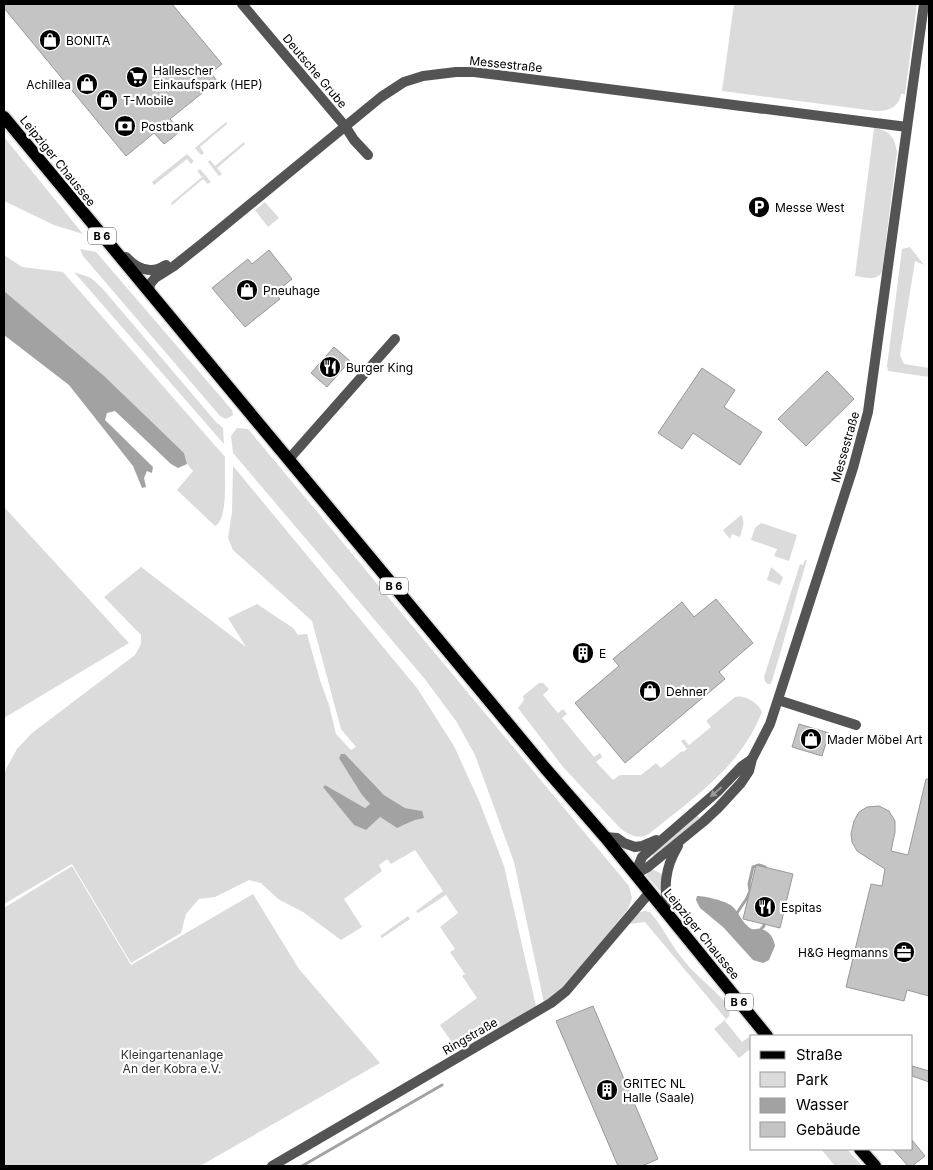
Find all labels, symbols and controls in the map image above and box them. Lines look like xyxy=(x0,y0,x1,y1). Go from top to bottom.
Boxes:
shop icon: BONITA xyxy=(38,28,62,52)
street label: Deutsche Grube xyxy=(280,31,350,111)
place label: BONITA xyxy=(66,33,110,48)
street label: Messestraße xyxy=(469,53,543,75)
place label: Hallescher Einkaufspark (HEP) xyxy=(153,63,263,92)
supermarket icon: Hallescher Einkaufspark (HEP) xyxy=(125,65,149,89)
shop icon: Achillea xyxy=(75,72,99,96)
place label: Achillea xyxy=(26,77,71,92)
shop icon: T-Mobile xyxy=(95,88,119,112)
place label: T-Mobile xyxy=(123,93,174,108)
street label: Leipziger Chaussee xyxy=(17,113,99,209)
bank icon: Postbank xyxy=(113,114,137,138)
place label: Postbank xyxy=(141,119,194,134)
parking icon: Messe West xyxy=(747,195,771,219)
place label: Messe West xyxy=(775,200,844,215)
road number: B 6 xyxy=(88,228,116,245)
shop icon: Pneuhage xyxy=(235,278,259,302)
place label: Pneuhage xyxy=(263,283,320,298)
restaurant icon: Burger King xyxy=(318,355,342,379)
place label: Burger King xyxy=(346,360,413,375)
street label: Messestraße xyxy=(828,410,862,484)
road number: B 6 xyxy=(380,578,408,594)
building icon: E xyxy=(571,641,595,665)
place label: E xyxy=(599,646,606,661)
shop icon: Dehner xyxy=(638,679,662,703)
place label: Dehner xyxy=(666,684,708,699)
shop icon: Mader Möbel Art xyxy=(799,727,823,751)
place label: Mader Möbel Art xyxy=(827,732,922,747)
one-way arrow xyxy=(711,786,723,798)
street label: Leipziger Chaussee xyxy=(661,886,743,982)
restaurant icon: Espitas xyxy=(753,895,777,919)
place label: Espitas xyxy=(781,900,822,915)
office icon: H&G Hegmanns xyxy=(892,940,916,964)
place label: H&G Hegmanns xyxy=(798,945,888,960)
road number: B 6 xyxy=(725,994,753,1010)
street label: Ringstraße xyxy=(440,1014,500,1058)
legend xyxy=(750,1035,913,1150)
text: Straße xyxy=(796,1045,843,1064)
park label: Kleingartenanlage An der Kobra e.V. xyxy=(121,1047,223,1076)
text: Park xyxy=(796,1070,829,1089)
place label: GRITEC NL Halle (Saale) xyxy=(623,1076,695,1105)
building icon: GRITEC NL Halle (Saale) xyxy=(595,1078,619,1102)
text: Wasser xyxy=(796,1095,849,1114)
text: Gebäude xyxy=(796,1120,861,1139)

